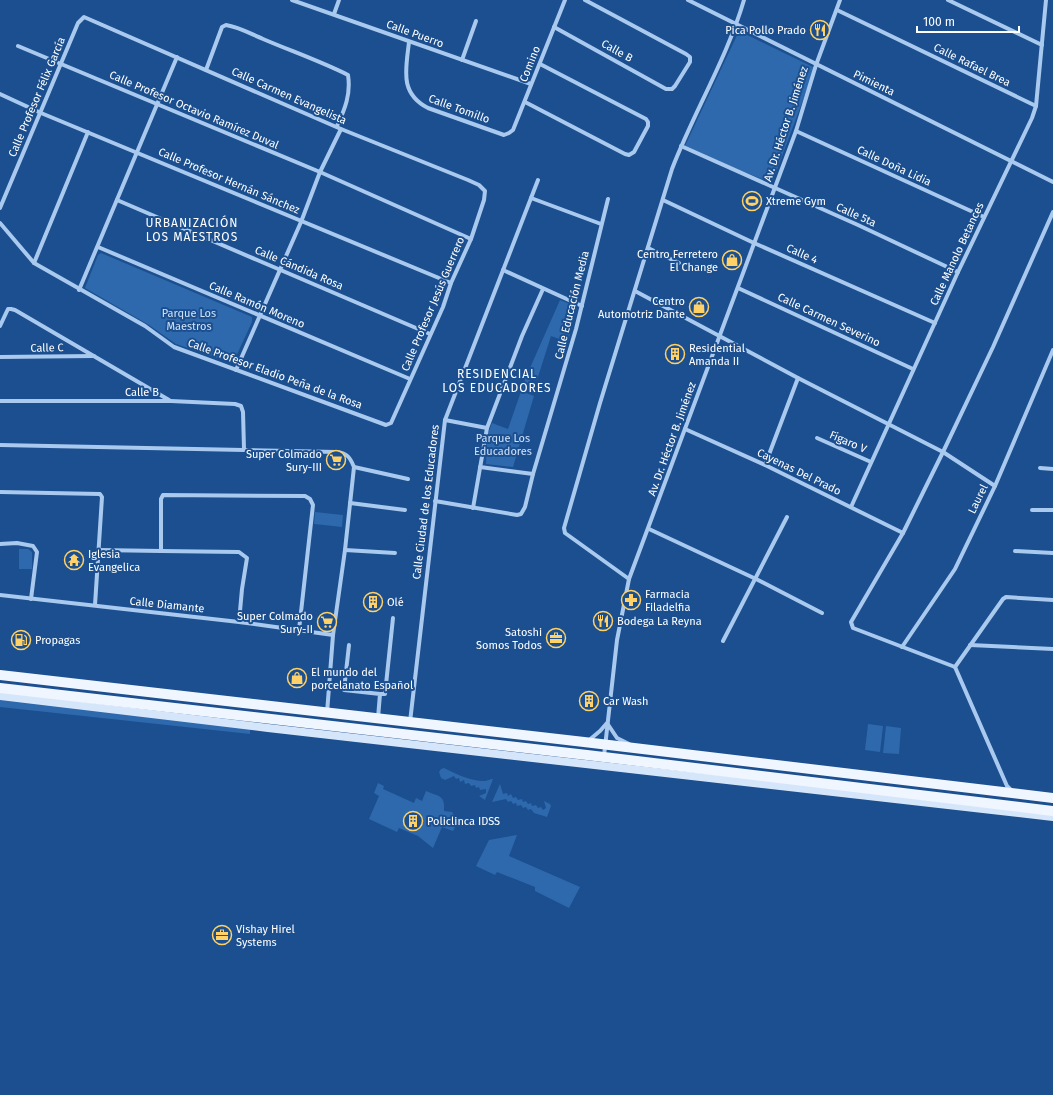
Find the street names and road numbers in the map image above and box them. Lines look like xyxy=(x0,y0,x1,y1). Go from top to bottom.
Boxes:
street label: Calle Puerro xyxy=(384,18,446,50)
street label: Calle Profesor Félix García xyxy=(6,35,68,159)
street label: Calle B xyxy=(599,37,635,65)
street label: Calle Rafael Brea xyxy=(931,41,1013,89)
street label: Comino xyxy=(517,44,543,84)
street label: Calle Carmen Evangelista xyxy=(229,65,349,127)
street label: Av. Dr. Héctor B. Jiménez xyxy=(761,65,811,183)
street label: Pimienta xyxy=(851,67,897,99)
street label: Calle Profesor Octavio Ramírez Duval xyxy=(107,68,281,152)
street label: Calle Tomillo xyxy=(427,92,491,126)
street label: Calle Doña Lidia xyxy=(855,143,933,189)
street label: Calle Profesor Hernán Sánchez xyxy=(156,145,302,217)
street label: Calle 5ta xyxy=(834,200,878,230)
street label: Calle Manolo Betances xyxy=(927,200,987,308)
street label: Calle Profesor Jesús Guerrero xyxy=(399,235,467,373)
street label: Calle 4 xyxy=(784,241,820,267)
street label: Calle Cándida Rosa xyxy=(253,243,345,293)
street label: Calle Educación Media xyxy=(552,249,592,361)
street label: Calle Ramón Moreno xyxy=(207,279,307,331)
street label: Calle Carmen Severino xyxy=(776,290,882,350)
street label: Calle Profesor Eladio Peña de la Rosa xyxy=(186,336,364,412)
street label: Calle C xyxy=(30,341,64,355)
street label: Av. Dr. Héctor B. Jiménez xyxy=(645,380,699,498)
street label: Calle B xyxy=(125,386,159,399)
street label: Calle Ciudad de los Educadores xyxy=(410,424,442,580)
street label: Figaro V xyxy=(828,428,869,456)
street label: Cayenas Del Prado xyxy=(755,446,843,498)
street label: Laurel xyxy=(965,482,991,516)
street label: Calle Diamante xyxy=(129,595,205,615)

